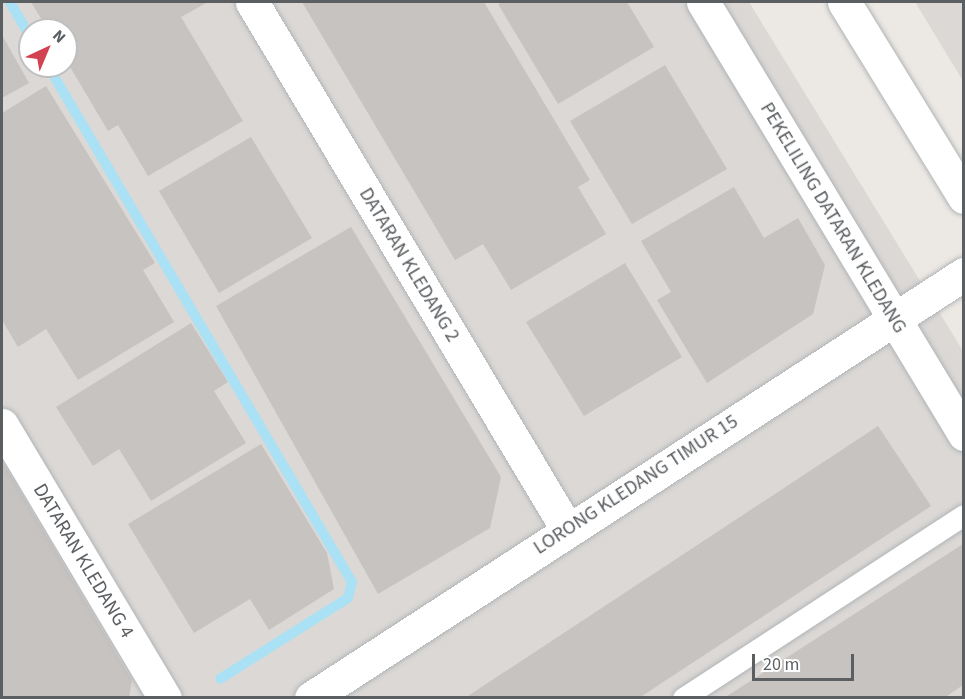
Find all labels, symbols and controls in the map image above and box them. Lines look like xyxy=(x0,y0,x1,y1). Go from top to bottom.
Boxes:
north arrow xyxy=(18,18,78,78)
text: N xyxy=(48,25,71,48)
street label: PEKELILING DATARAN KLEDANG xyxy=(754,98,912,338)
street label: DATARAN KLEDANG 2 xyxy=(353,183,465,347)
street label: LORONG KLEDANG TIMUR 15 xyxy=(529,410,743,560)
street label: DATARAN KLEDANG 4 xyxy=(27,479,139,643)
scale bar xyxy=(755,642,857,680)
text: 20 m xyxy=(763,652,799,677)

